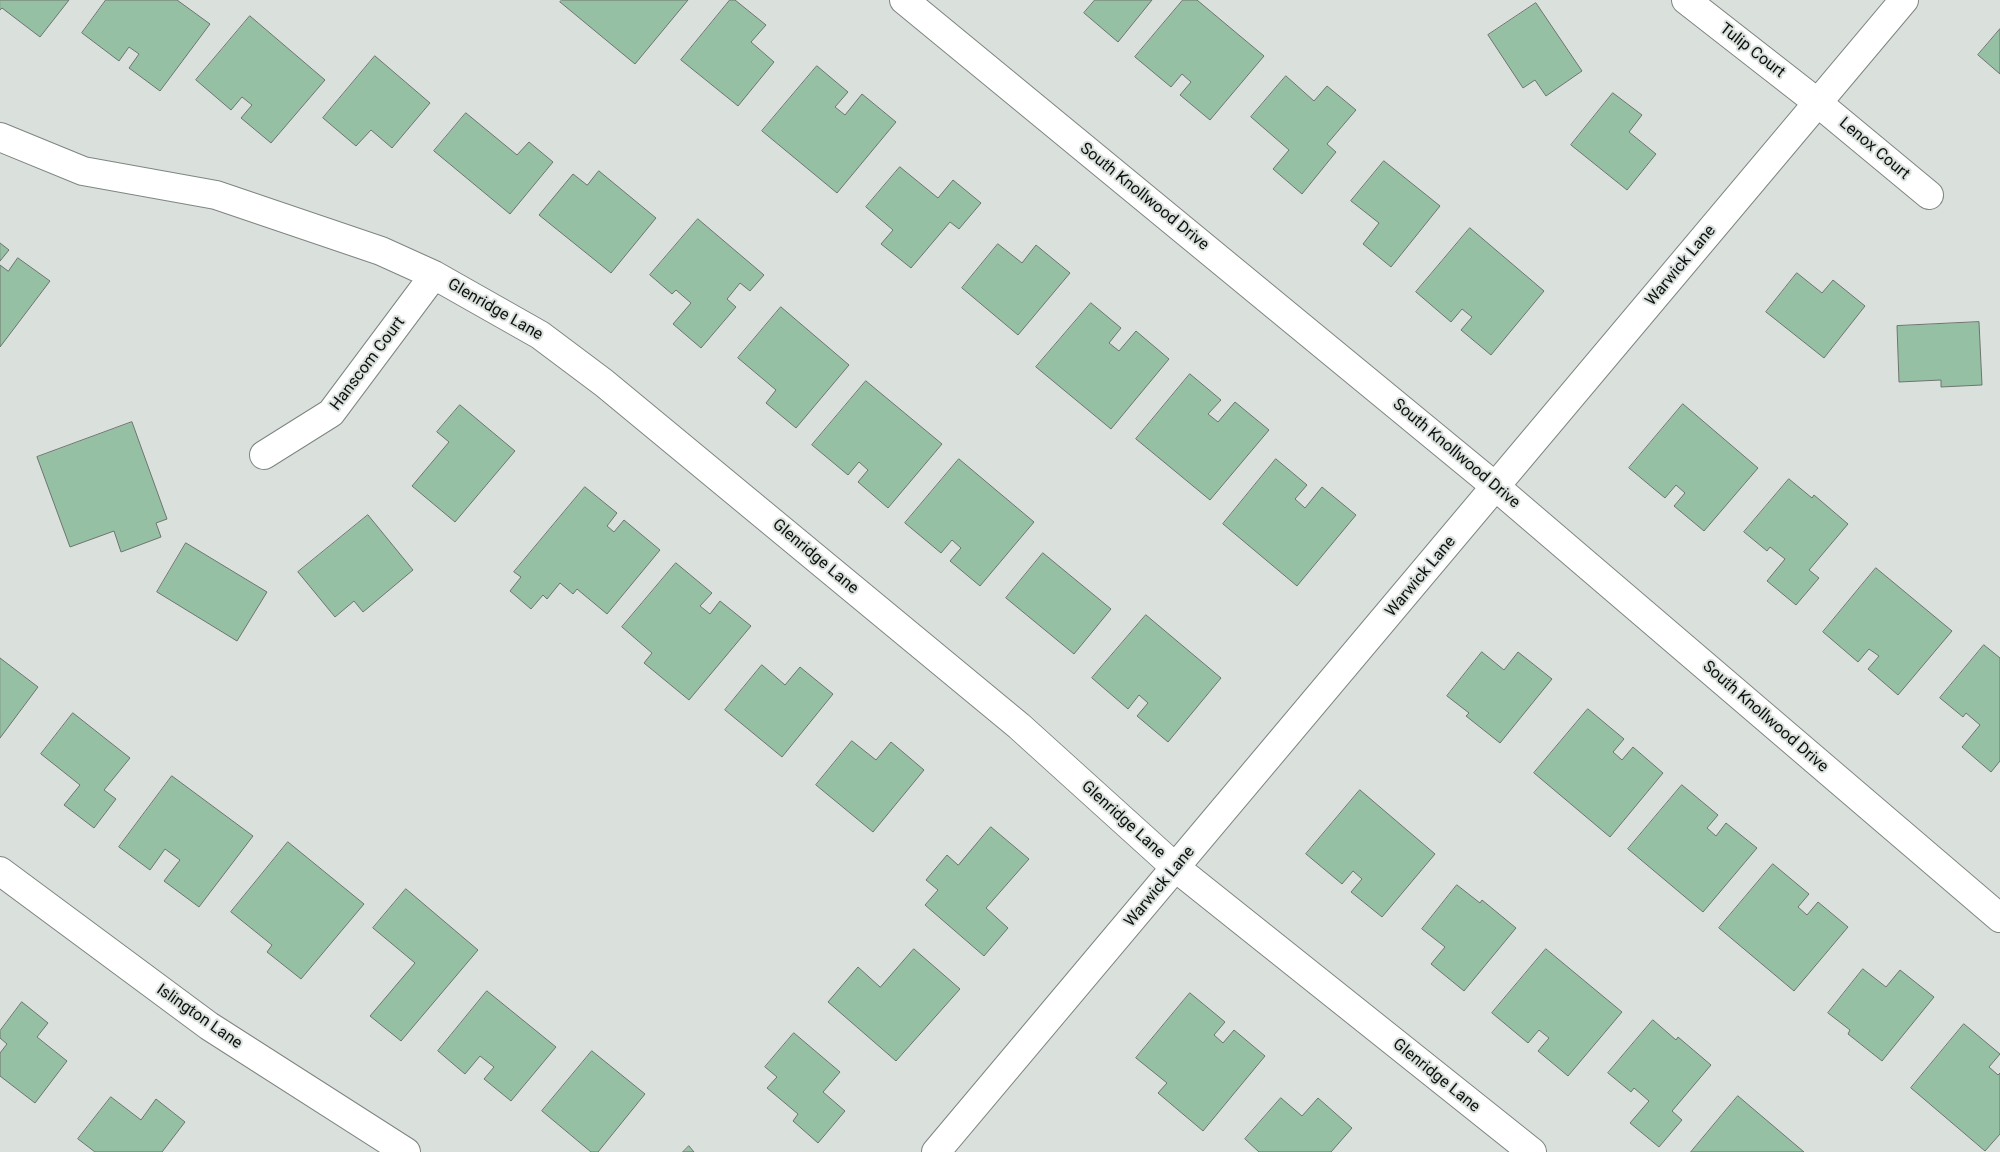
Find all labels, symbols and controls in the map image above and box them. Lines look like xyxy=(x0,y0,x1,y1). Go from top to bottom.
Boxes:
street label: Tulip Court xyxy=(1715,19,1789,83)
street label: Lenox Court xyxy=(1835,114,1913,184)
street label: South Knollwood Drive xyxy=(1076,139,1212,255)
street label: Warwick Lane xyxy=(1642,222,1720,310)
street label: Glenridge Lane xyxy=(444,275,546,345)
street label: Hanscom Court xyxy=(327,313,409,415)
street label: South Knollwood Drive xyxy=(1388,395,1524,513)
street label: Glenridge Lane xyxy=(768,515,862,599)
street label: Warwick Lane xyxy=(1382,533,1460,621)
street label: South Knollwood Drive xyxy=(1698,657,1832,777)
street label: Glenridge Lane xyxy=(1077,777,1169,863)
street label: Warwick Lane xyxy=(1121,843,1199,931)
street label: Islington Lane xyxy=(153,980,245,1054)
street label: Glenridge Lane xyxy=(1389,1035,1483,1117)

